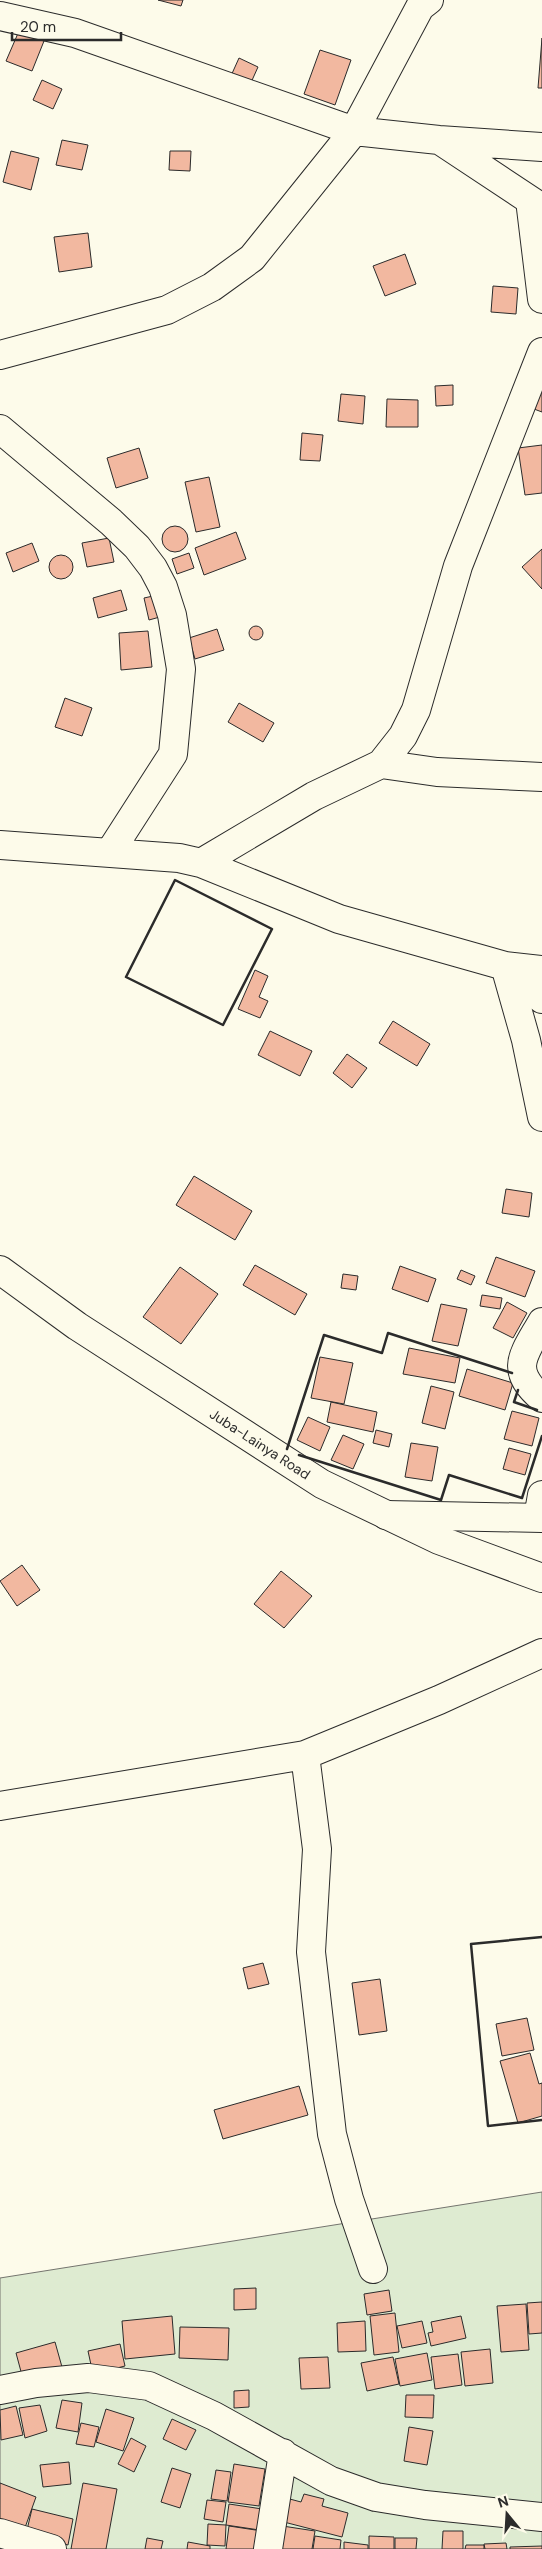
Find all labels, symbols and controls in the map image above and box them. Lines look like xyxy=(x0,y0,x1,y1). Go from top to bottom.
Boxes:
scale bar xyxy=(12,10,121,42)
text: 20 m xyxy=(20,17,56,37)
street label: Juba-Lainya Road xyxy=(206,1405,314,1483)
north arrow xyxy=(482,2489,532,2539)
text: N xyxy=(495,2491,511,2512)

